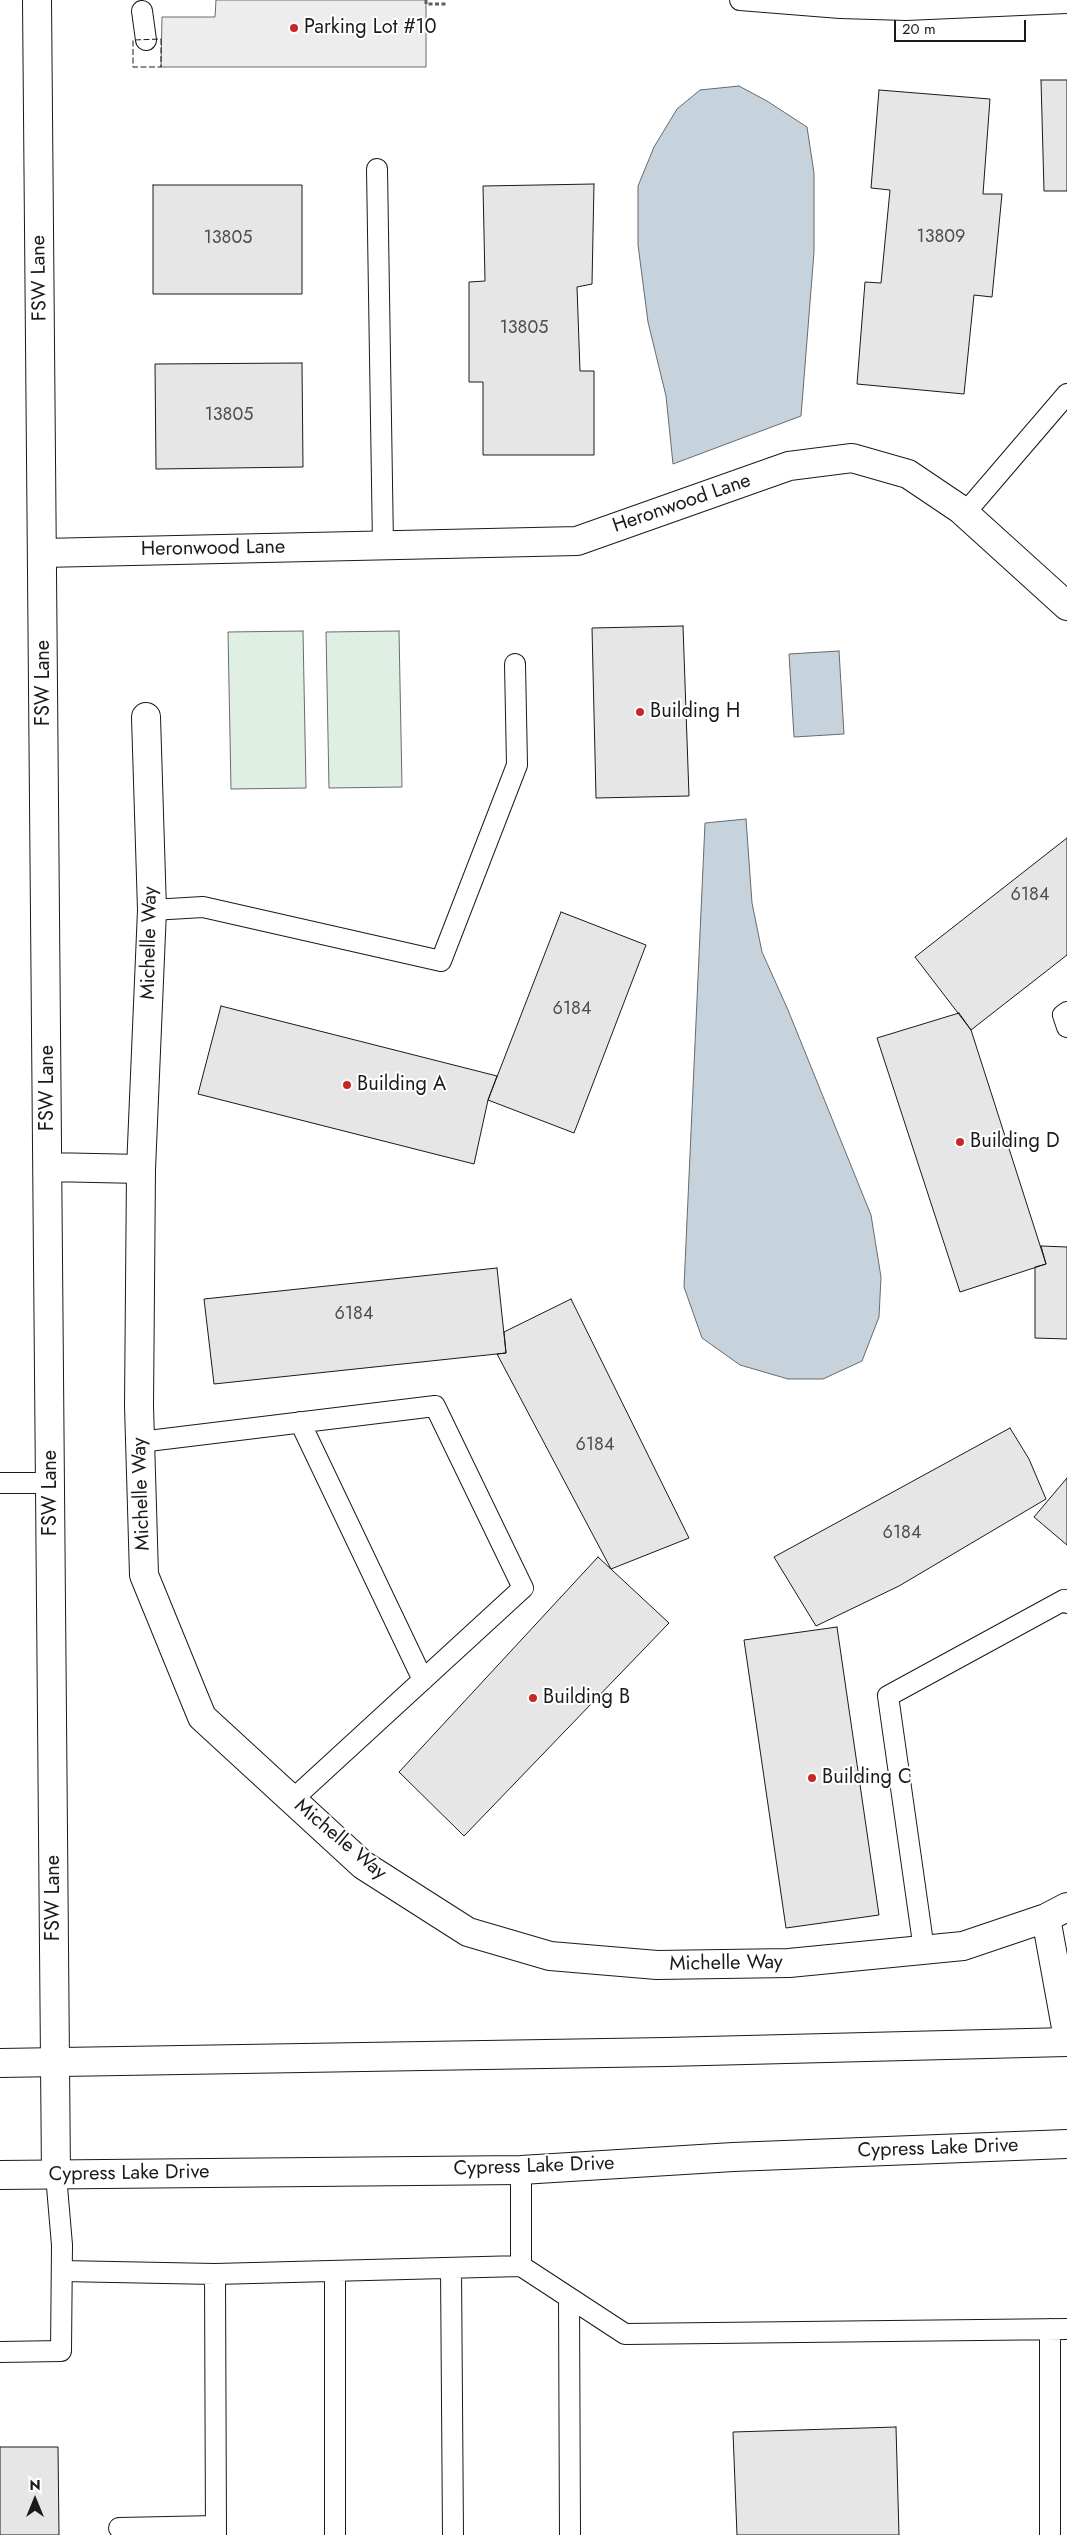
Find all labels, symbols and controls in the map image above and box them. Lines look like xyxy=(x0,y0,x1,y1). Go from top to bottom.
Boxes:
scale bar xyxy=(897,10,1030,42)
place label: Parking Lot #10 xyxy=(304,16,437,40)
text: 20 m xyxy=(902,18,936,40)
marker: Parking Lot #10 xyxy=(288,22,300,34)
house number: 13809 xyxy=(917,227,965,249)
house number: 13805 xyxy=(204,228,252,250)
street label: FSW Lane xyxy=(27,235,53,321)
house number: 13805 xyxy=(500,318,548,340)
house number: 13805 xyxy=(205,405,253,427)
street label: Heronwood Lane xyxy=(610,469,754,539)
street label: Heronwood Lane xyxy=(141,536,285,562)
street label: FSW Lane xyxy=(32,640,56,726)
place label: Building H xyxy=(650,700,740,724)
marker: Building H xyxy=(634,706,646,718)
house number: 6184 xyxy=(1011,885,1049,907)
street label: Michelle Way xyxy=(137,886,163,1000)
house number: 6184 xyxy=(553,999,591,1021)
street label: FSW Lane xyxy=(36,1045,60,1131)
place label: Building A xyxy=(357,1073,446,1097)
marker: Building A xyxy=(341,1079,353,1091)
place label: Building D xyxy=(970,1130,1060,1154)
marker: Building D xyxy=(954,1136,966,1148)
house number: 6184 xyxy=(335,1304,373,1326)
house number: 6184 xyxy=(576,1435,614,1457)
street label: Michelle Way xyxy=(128,1437,156,1551)
street label: FSW Lane xyxy=(39,1450,63,1536)
house number: 6184 xyxy=(883,1523,921,1545)
place label: Building B xyxy=(543,1686,630,1710)
marker: Building B xyxy=(527,1692,539,1704)
place label: Building C xyxy=(822,1766,912,1790)
marker: Building C xyxy=(806,1772,818,1784)
street label: Michelle Way xyxy=(289,1794,391,1886)
street label: FSW Lane xyxy=(42,1855,66,1941)
street label: Michelle Way xyxy=(669,1951,783,1977)
street label: Cypress Lake Drive xyxy=(857,2134,1019,2164)
street label: Cypress Lake Drive xyxy=(453,2152,615,2182)
street label: Cypress Lake Drive xyxy=(48,2161,210,2187)
north arrow xyxy=(10,2475,60,2525)
text: N xyxy=(29,2475,41,2495)

